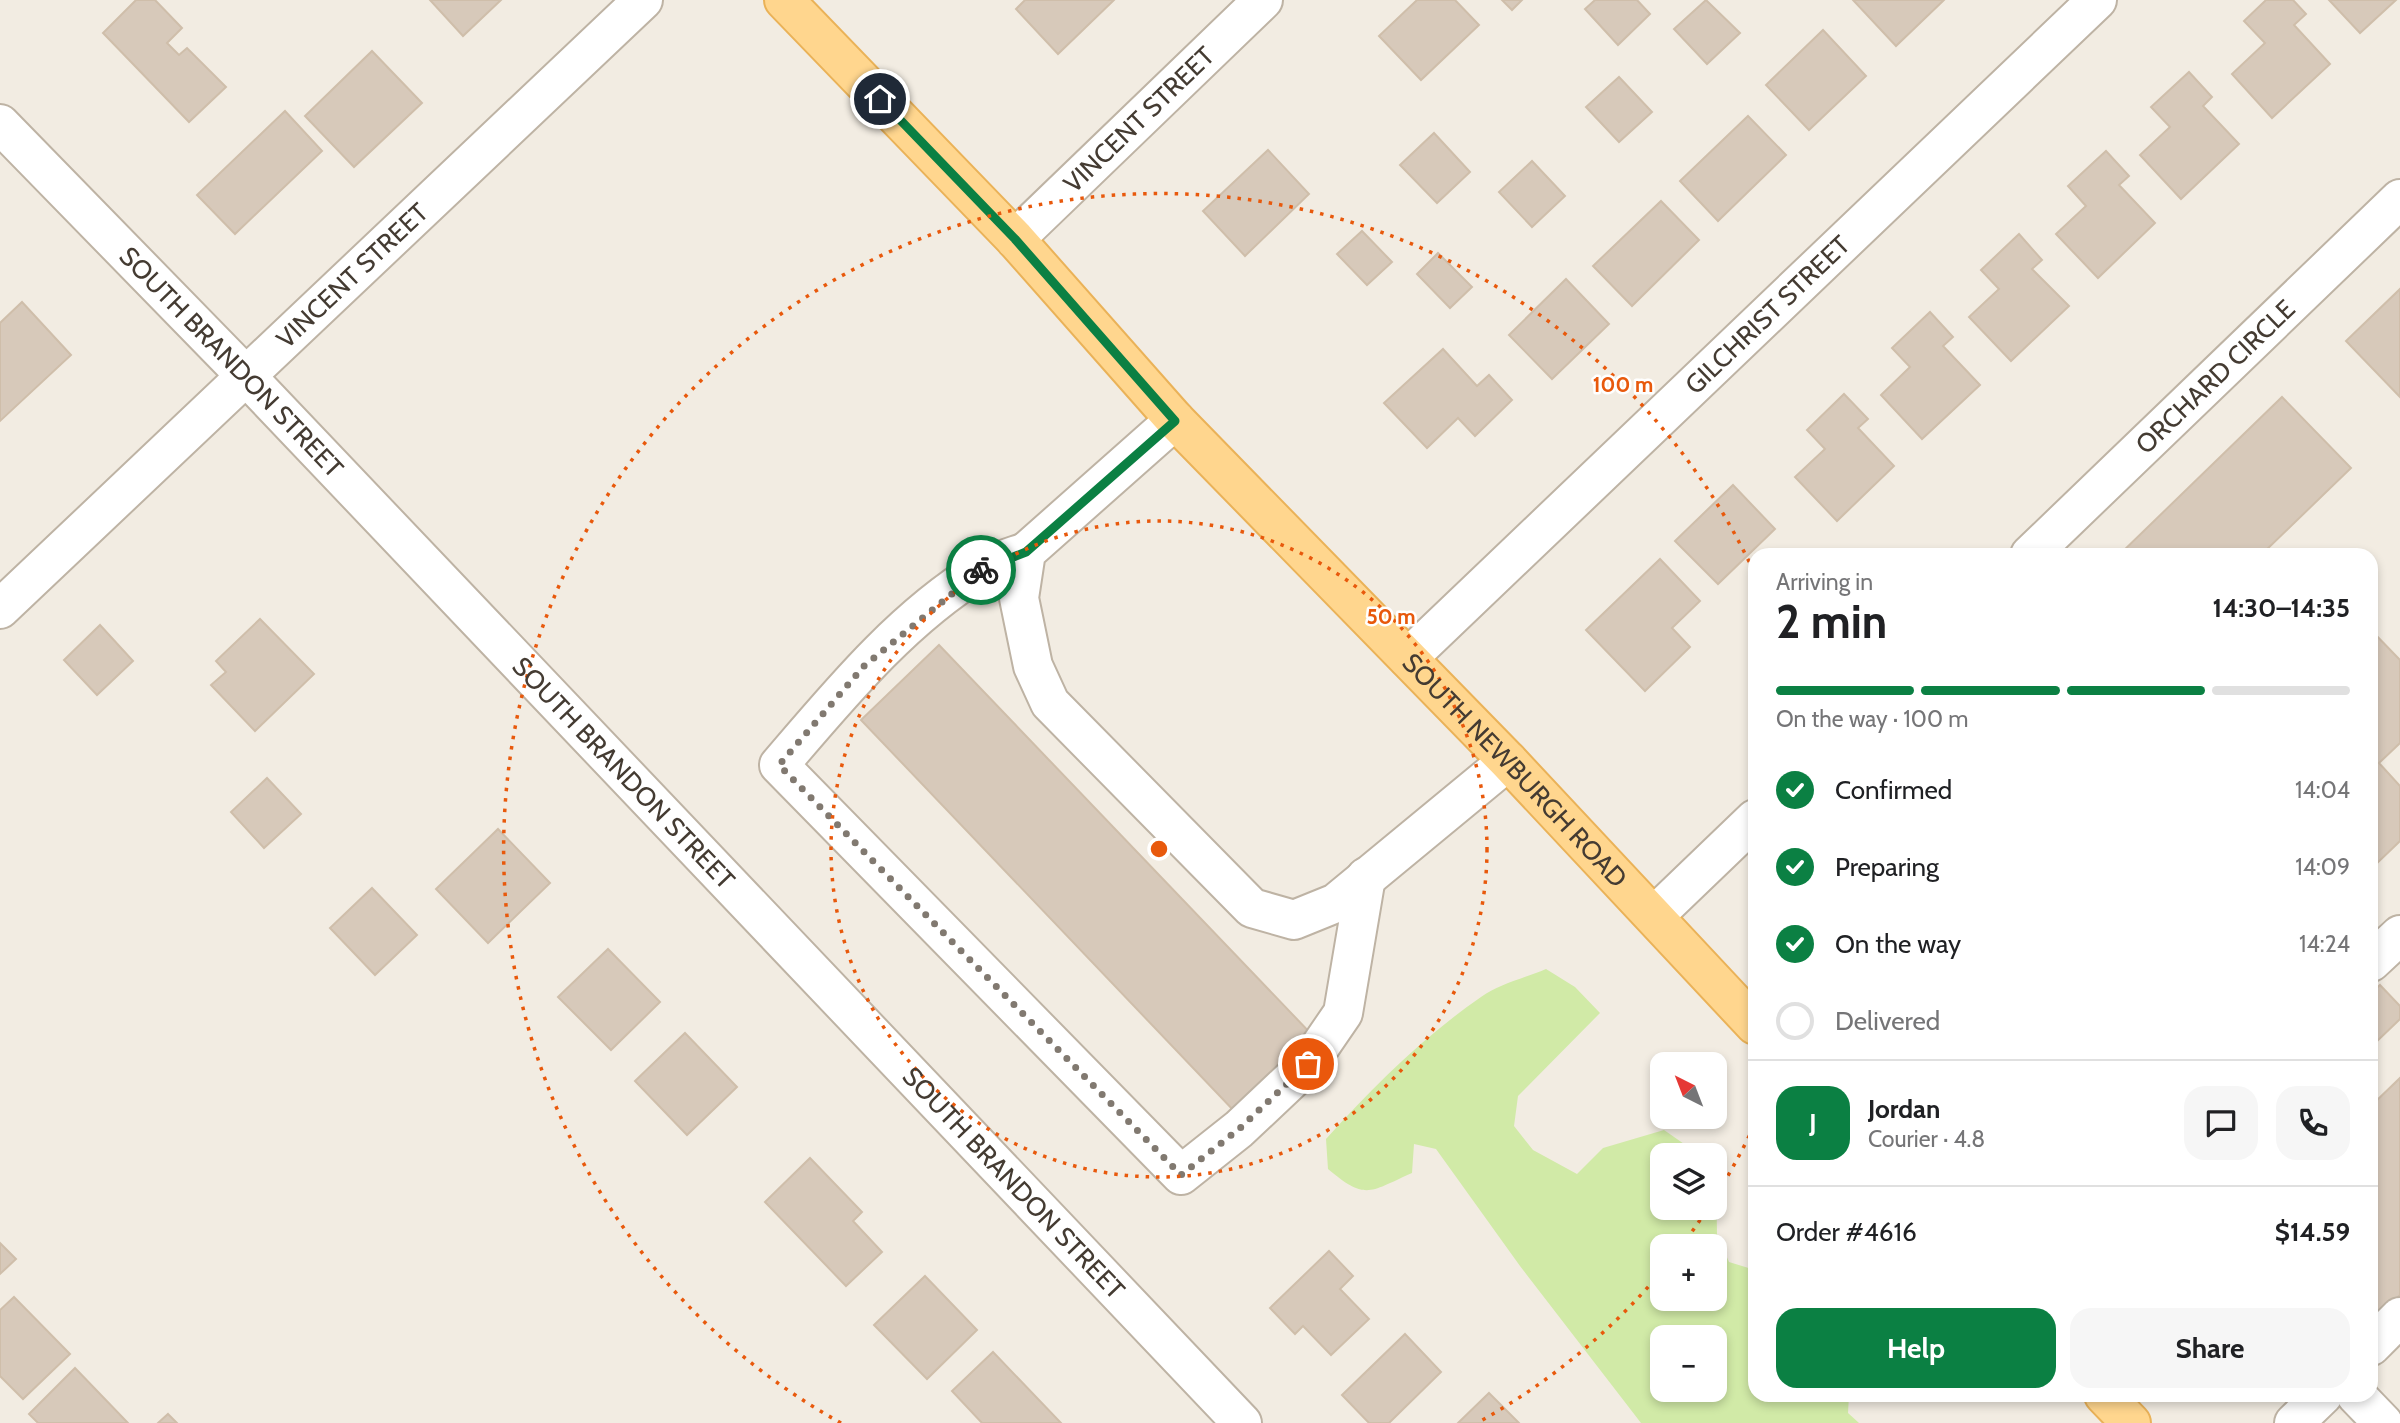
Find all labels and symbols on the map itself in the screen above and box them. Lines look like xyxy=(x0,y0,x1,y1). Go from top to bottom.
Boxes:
street label: VINCENT STREET xyxy=(1057,40,1221,199)
pin xyxy=(850,69,910,129)
street label: VINCENT STREET xyxy=(270,196,435,355)
street label: GILCHRIST STREET xyxy=(1678,229,1857,401)
street label: SOUTH BRANDON STREET xyxy=(113,240,350,484)
street label: ORCHARD CIRCLE xyxy=(2129,293,2301,461)
text: 100 m xyxy=(1593,372,1653,397)
courier xyxy=(946,535,1016,605)
text: 50 m xyxy=(1366,604,1416,629)
street label: SOUTH NEWBURGH ROAD xyxy=(1396,647,1634,894)
street label: SOUTH BRANDON STREET xyxy=(506,650,741,896)
centre of rings xyxy=(1147,837,1171,861)
pin xyxy=(1278,1034,1338,1094)
north arrow xyxy=(1650,1052,1727,1129)
street label: SOUTH BRANDON STREET xyxy=(896,1060,1132,1306)

